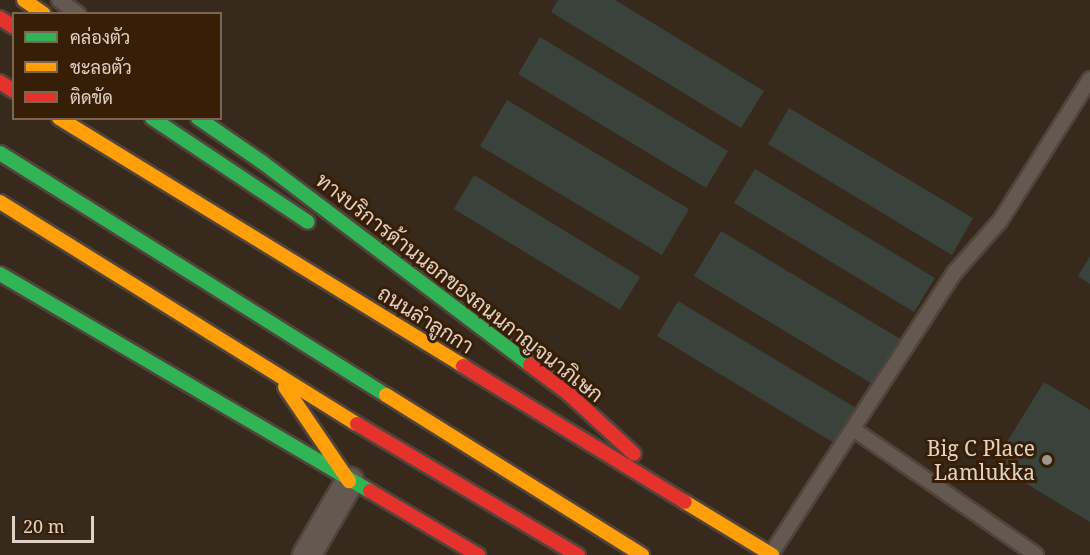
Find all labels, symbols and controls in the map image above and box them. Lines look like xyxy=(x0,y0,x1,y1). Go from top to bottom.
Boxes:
legend xyxy=(12,12,222,120)
text: คล่องตัว xyxy=(70,25,130,49)
text: ชะลอตัว xyxy=(70,55,132,79)
text: ติดขัด xyxy=(70,85,113,109)
street label: ทางบริการด้านนอกของถนนกาญจนาภิเษก xyxy=(311,167,609,407)
street label: ถนนลำลูกกา xyxy=(374,280,478,358)
place label: Big C Place Lamlukka xyxy=(927,435,1035,485)
marker: Big C Place Lamlukka xyxy=(1040,453,1054,467)
scale bar xyxy=(15,504,98,542)
text: 20 m xyxy=(23,514,65,538)

